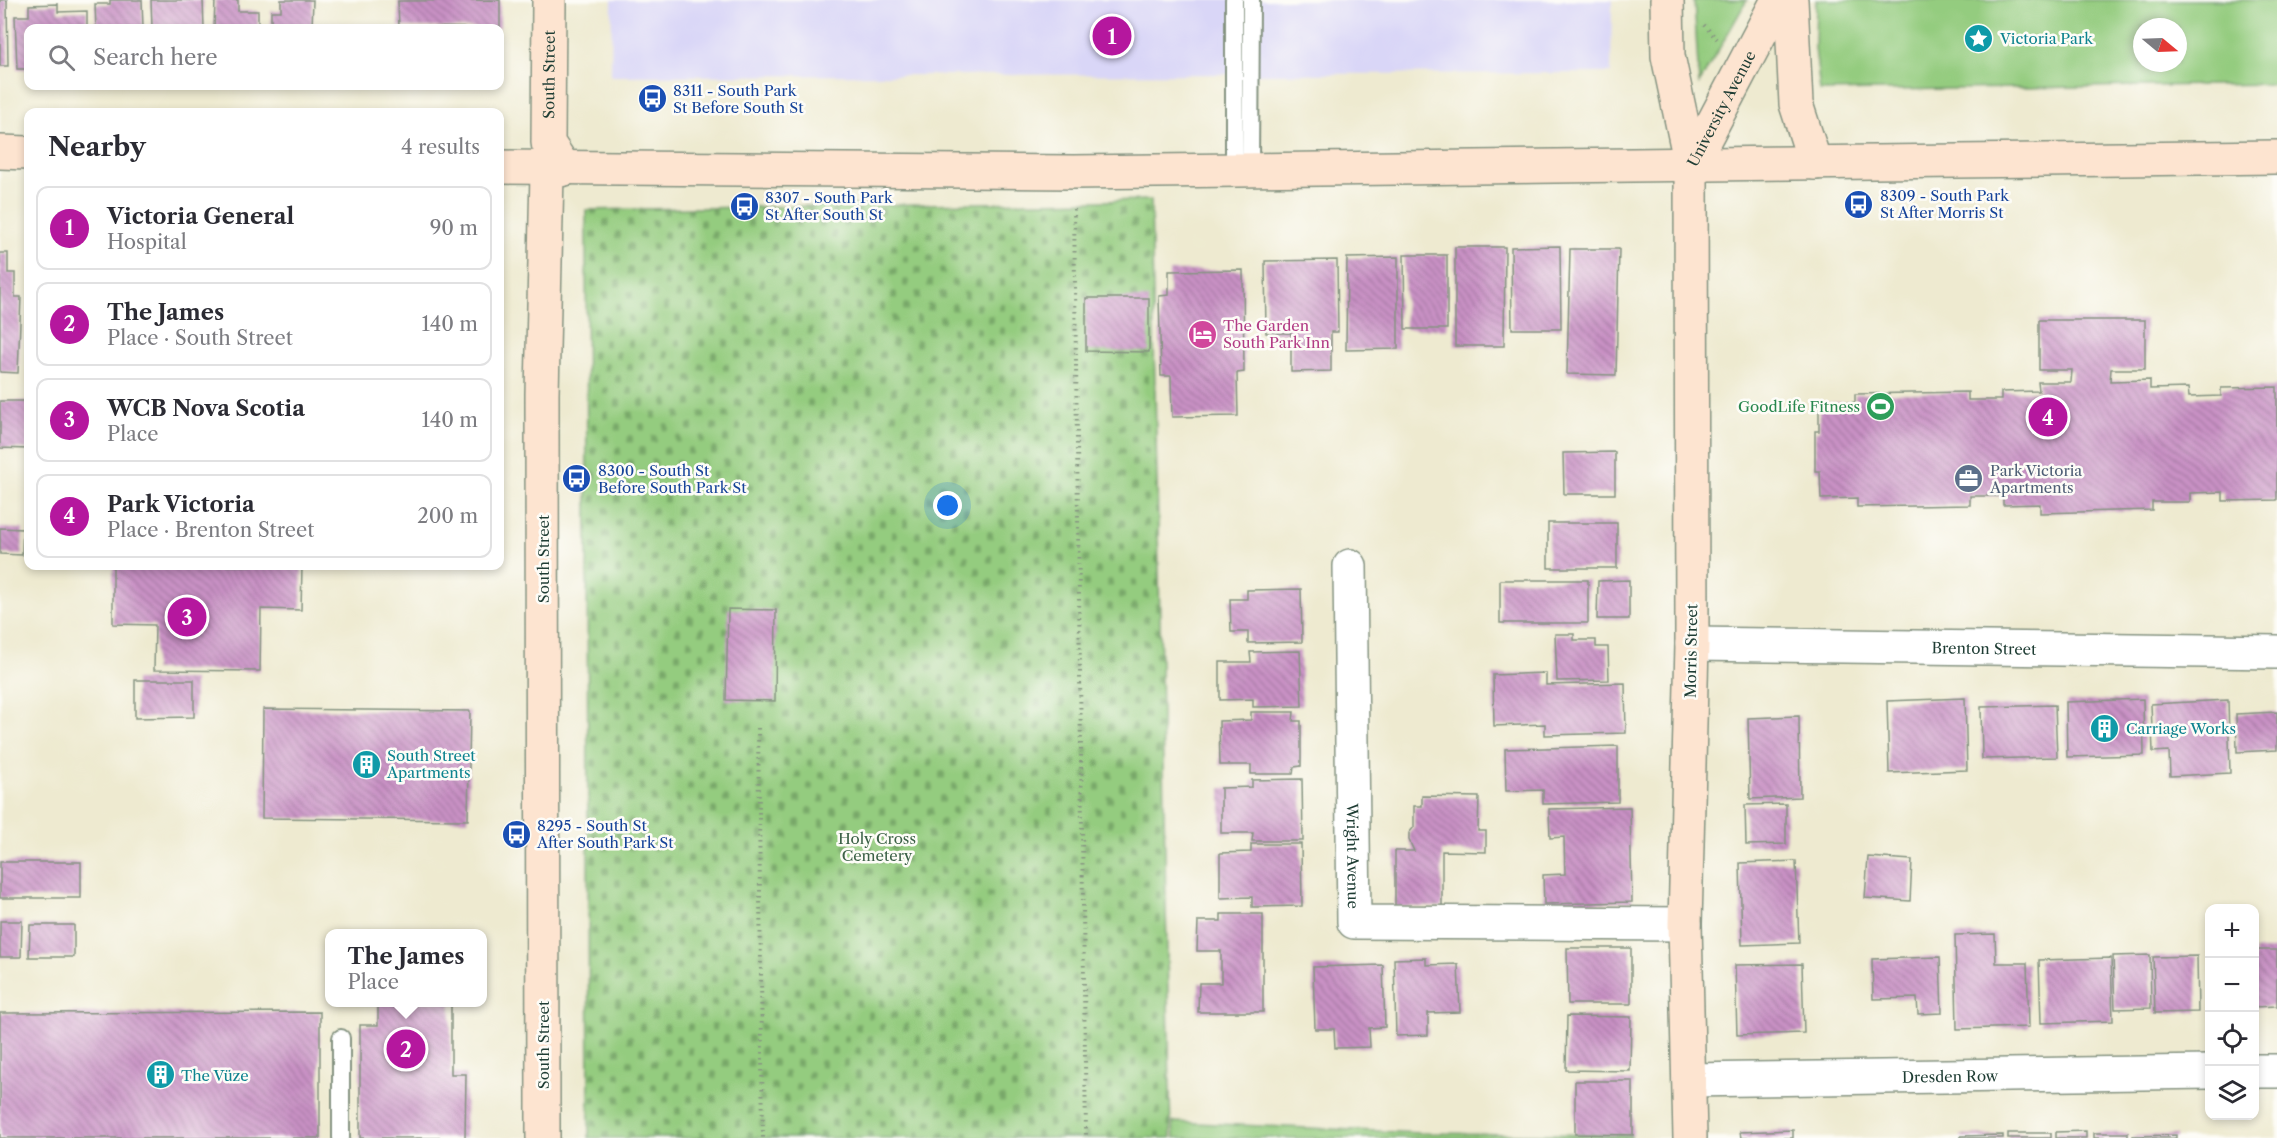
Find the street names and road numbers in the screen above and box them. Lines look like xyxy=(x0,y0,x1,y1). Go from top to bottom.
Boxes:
street label: South Street xyxy=(539,29,558,119)
street label: University Avenue xyxy=(1682,47,1759,170)
street label: South Street xyxy=(534,514,553,603)
street label: Morris Street xyxy=(1681,603,1701,698)
street label: Brenton Street xyxy=(1931,638,2037,658)
street label: Wright Avenue xyxy=(1343,802,1363,909)
street label: South Street xyxy=(534,1000,553,1089)
street label: Dresden Row xyxy=(1902,1066,1999,1086)

